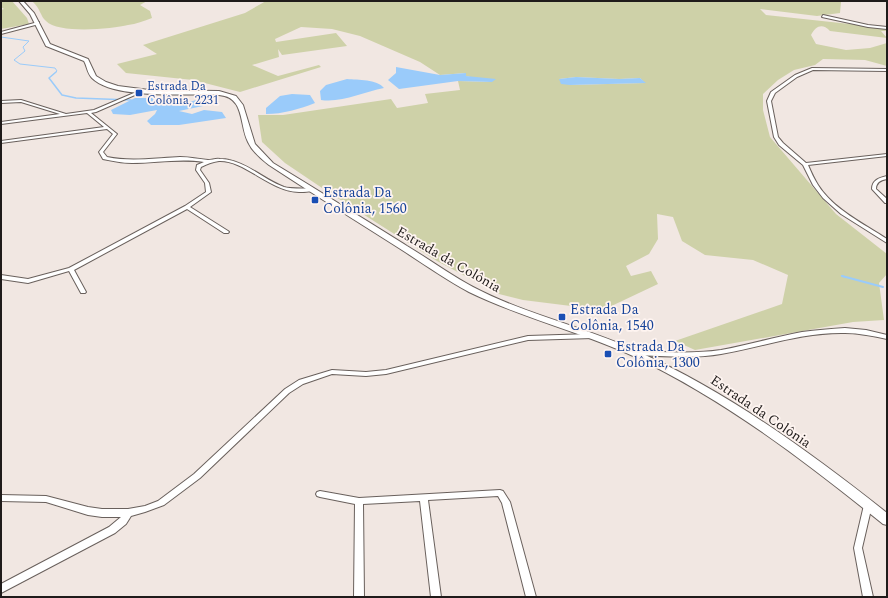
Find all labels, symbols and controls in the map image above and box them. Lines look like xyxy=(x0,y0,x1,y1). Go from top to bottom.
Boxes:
place label: Estrada Da Colônia, 2231 xyxy=(147,77,219,110)
marker: Estrada Da Colônia, 2231 xyxy=(134,88,144,98)
place label: Estrada Da Colônia, 1560 xyxy=(323,182,407,219)
marker: Estrada Da Colônia, 1560 xyxy=(310,195,320,205)
street label: Estrada da Colônia xyxy=(393,221,505,298)
place label: Estrada Da Colônia, 1540 xyxy=(570,299,654,336)
marker: Estrada Da Colônia, 1540 xyxy=(557,312,567,322)
place label: Estrada Da Colônia, 1300 xyxy=(616,336,700,373)
marker: Estrada Da Colônia, 1300 xyxy=(603,349,613,359)
street label: Estrada da Colônia xyxy=(706,370,816,453)

